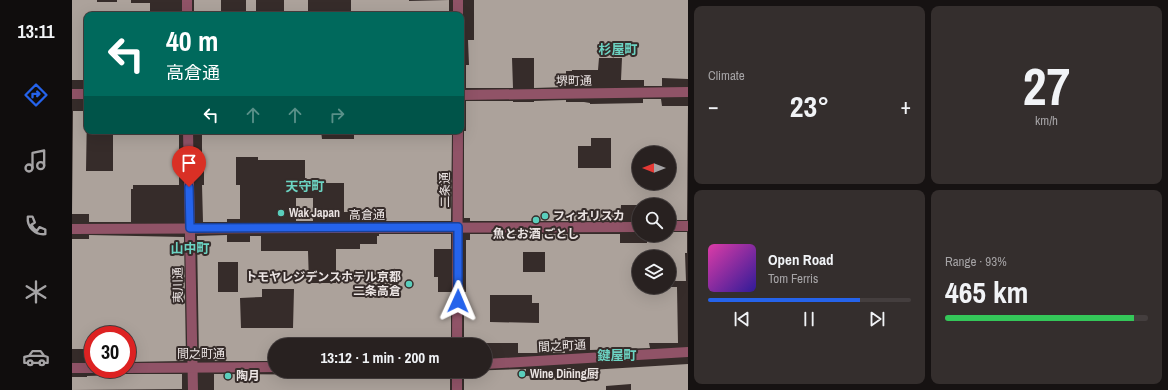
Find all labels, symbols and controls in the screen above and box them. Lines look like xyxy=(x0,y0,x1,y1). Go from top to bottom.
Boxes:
text: 13:11 xyxy=(18,19,54,44)
text: 40 m xyxy=(166,22,218,60)
icon: left xyxy=(100,28,152,80)
district label: 杉屋町 xyxy=(598,41,638,58)
text: 27 xyxy=(1023,51,1070,121)
text: 高倉通 xyxy=(166,60,220,85)
text: Climate xyxy=(708,67,745,84)
street label: 堺町通 xyxy=(556,73,592,89)
icon: directions xyxy=(22,81,50,109)
text: 23° xyxy=(790,86,829,126)
text: − xyxy=(708,91,719,121)
text: + xyxy=(900,91,911,121)
icon: left xyxy=(200,104,222,126)
icon: ahead xyxy=(242,104,264,126)
icon: ahead xyxy=(284,104,306,126)
icon: right xyxy=(326,104,348,126)
text: km/h xyxy=(1035,112,1058,129)
pin xyxy=(172,146,206,187)
north arrow xyxy=(632,146,676,190)
map controls xyxy=(632,146,676,294)
icon: music xyxy=(22,147,50,175)
icon: arrive xyxy=(178,152,200,174)
street label: 二条通 xyxy=(437,172,453,208)
district label: 天守町 xyxy=(285,178,325,195)
button: search xyxy=(632,198,676,242)
place label: Wak Japan xyxy=(289,205,340,221)
street label: 高倉通 xyxy=(349,207,385,223)
marker: Wak Japan xyxy=(276,208,286,218)
place label: フィオリスカ xyxy=(553,208,625,224)
marker: フィオリスカ xyxy=(540,211,550,221)
icon: phone xyxy=(22,212,50,240)
marker: 魚とお酒 ごとし xyxy=(531,215,541,225)
place label: 魚とお酒 ごとし xyxy=(493,226,579,242)
district label: 山中町 xyxy=(170,240,210,257)
text: Open Road xyxy=(768,249,834,270)
button: layers xyxy=(632,250,676,294)
text: Range · 93% xyxy=(945,253,1007,270)
street label: 夷川通 xyxy=(170,267,186,303)
place label: トモヤレジデンスホテル京都 二条高倉 xyxy=(245,269,401,299)
text: Tom Ferris xyxy=(768,270,818,287)
text: 465 km xyxy=(945,272,1028,312)
icon: climate xyxy=(22,278,50,306)
marker: トモヤレジデンスホテル京都 二条高倉 xyxy=(404,279,414,289)
position arrow xyxy=(437,280,479,322)
icon: previous xyxy=(731,308,753,330)
icon: pause xyxy=(798,308,820,330)
icon: next xyxy=(866,308,888,330)
speed limit sign: 30 xyxy=(84,326,136,378)
street label: 間之町通 xyxy=(538,337,586,355)
icon: car xyxy=(22,343,50,371)
street label: 間之町通 xyxy=(177,346,225,362)
text: 13:12 · 1 min · 200 m xyxy=(321,347,439,368)
district label: 鍵屋町 xyxy=(597,347,637,364)
place label: Wine Dining厨 xyxy=(530,366,599,382)
place label: 陶月 xyxy=(236,368,260,384)
marker: Wine Dining厨 xyxy=(517,369,527,379)
marker: 陶月 xyxy=(223,371,233,381)

